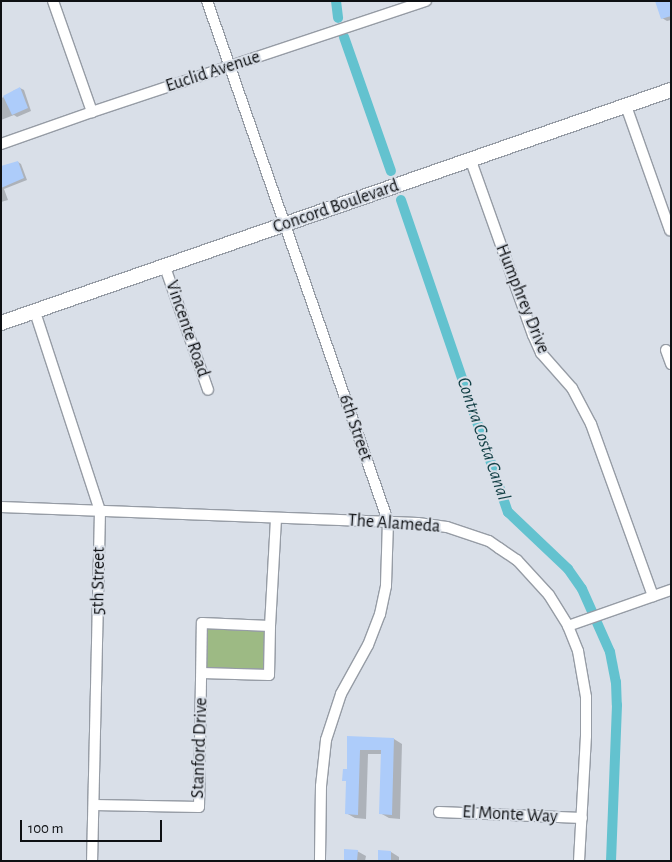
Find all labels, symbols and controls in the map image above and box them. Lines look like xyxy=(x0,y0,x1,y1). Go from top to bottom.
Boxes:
street label: Euclid Avenue xyxy=(163,47,263,97)
street label: Concord Boulevard xyxy=(270,175,402,239)
street label: Humphrey Drive xyxy=(490,241,554,357)
street label: Vincente Road xyxy=(160,278,214,380)
water label: Contra Costa Canal xyxy=(451,374,515,504)
street label: 6th Street xyxy=(334,392,376,464)
street label: The Alameda xyxy=(347,510,441,538)
street label: 5th Street xyxy=(88,547,110,615)
street label: Stanford Drive xyxy=(187,697,213,799)
street label: El Monte Way xyxy=(462,802,558,828)
scale bar xyxy=(22,810,165,842)
text: 100 m xyxy=(28,821,63,836)

